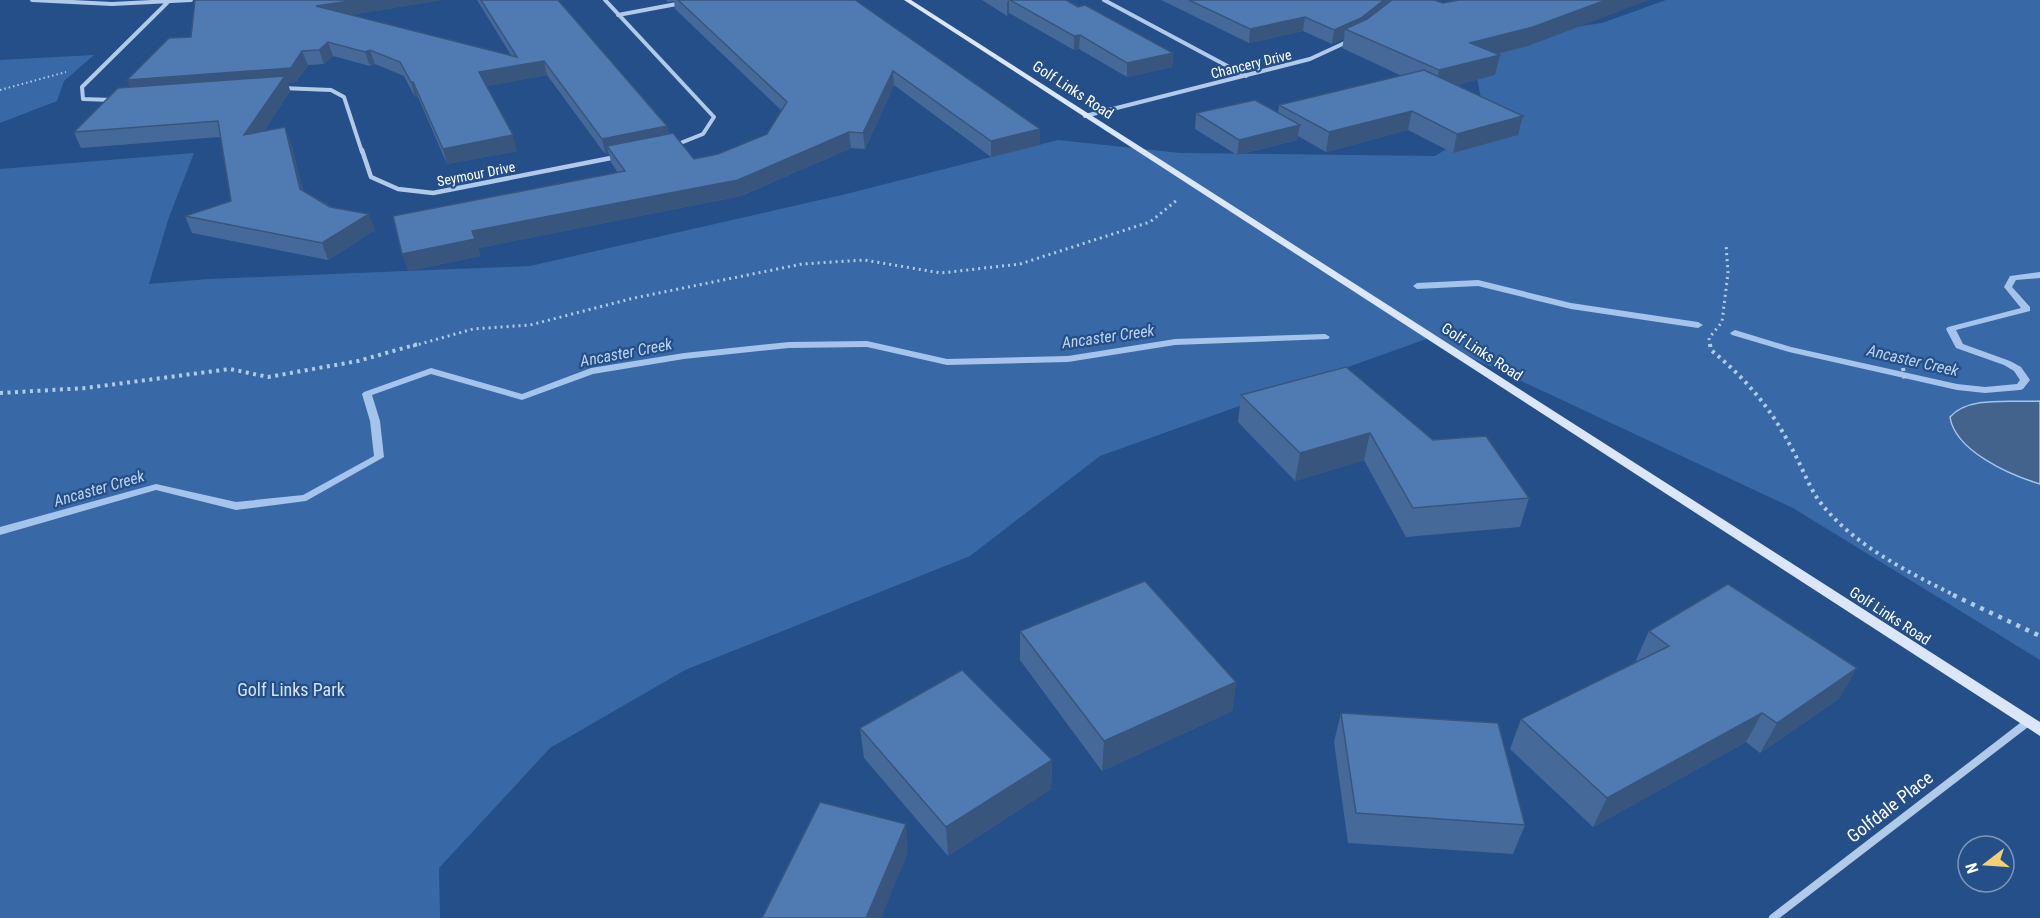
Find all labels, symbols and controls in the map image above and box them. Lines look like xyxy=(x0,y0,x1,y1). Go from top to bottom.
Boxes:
street label: Chancery Drive xyxy=(1209,46,1293,82)
street label: Golf Links Road xyxy=(1029,57,1117,123)
street label: Seymour Drive xyxy=(436,158,517,189)
street label: Golf Links Road xyxy=(1438,319,1526,385)
water label: Ancaster Creek xyxy=(1060,320,1157,353)
water label: Ancaster Creek xyxy=(578,334,675,371)
water label: Ancaster Creek xyxy=(1864,341,1961,380)
water label: Ancaster Creek xyxy=(51,466,148,511)
street label: Golf Links Road xyxy=(1846,583,1934,649)
park label: Golf Links Park xyxy=(237,679,345,700)
street label: Golfdale Place xyxy=(1843,767,1937,847)
north arrow xyxy=(1956,834,2016,894)
text: N xyxy=(1962,861,1983,876)

